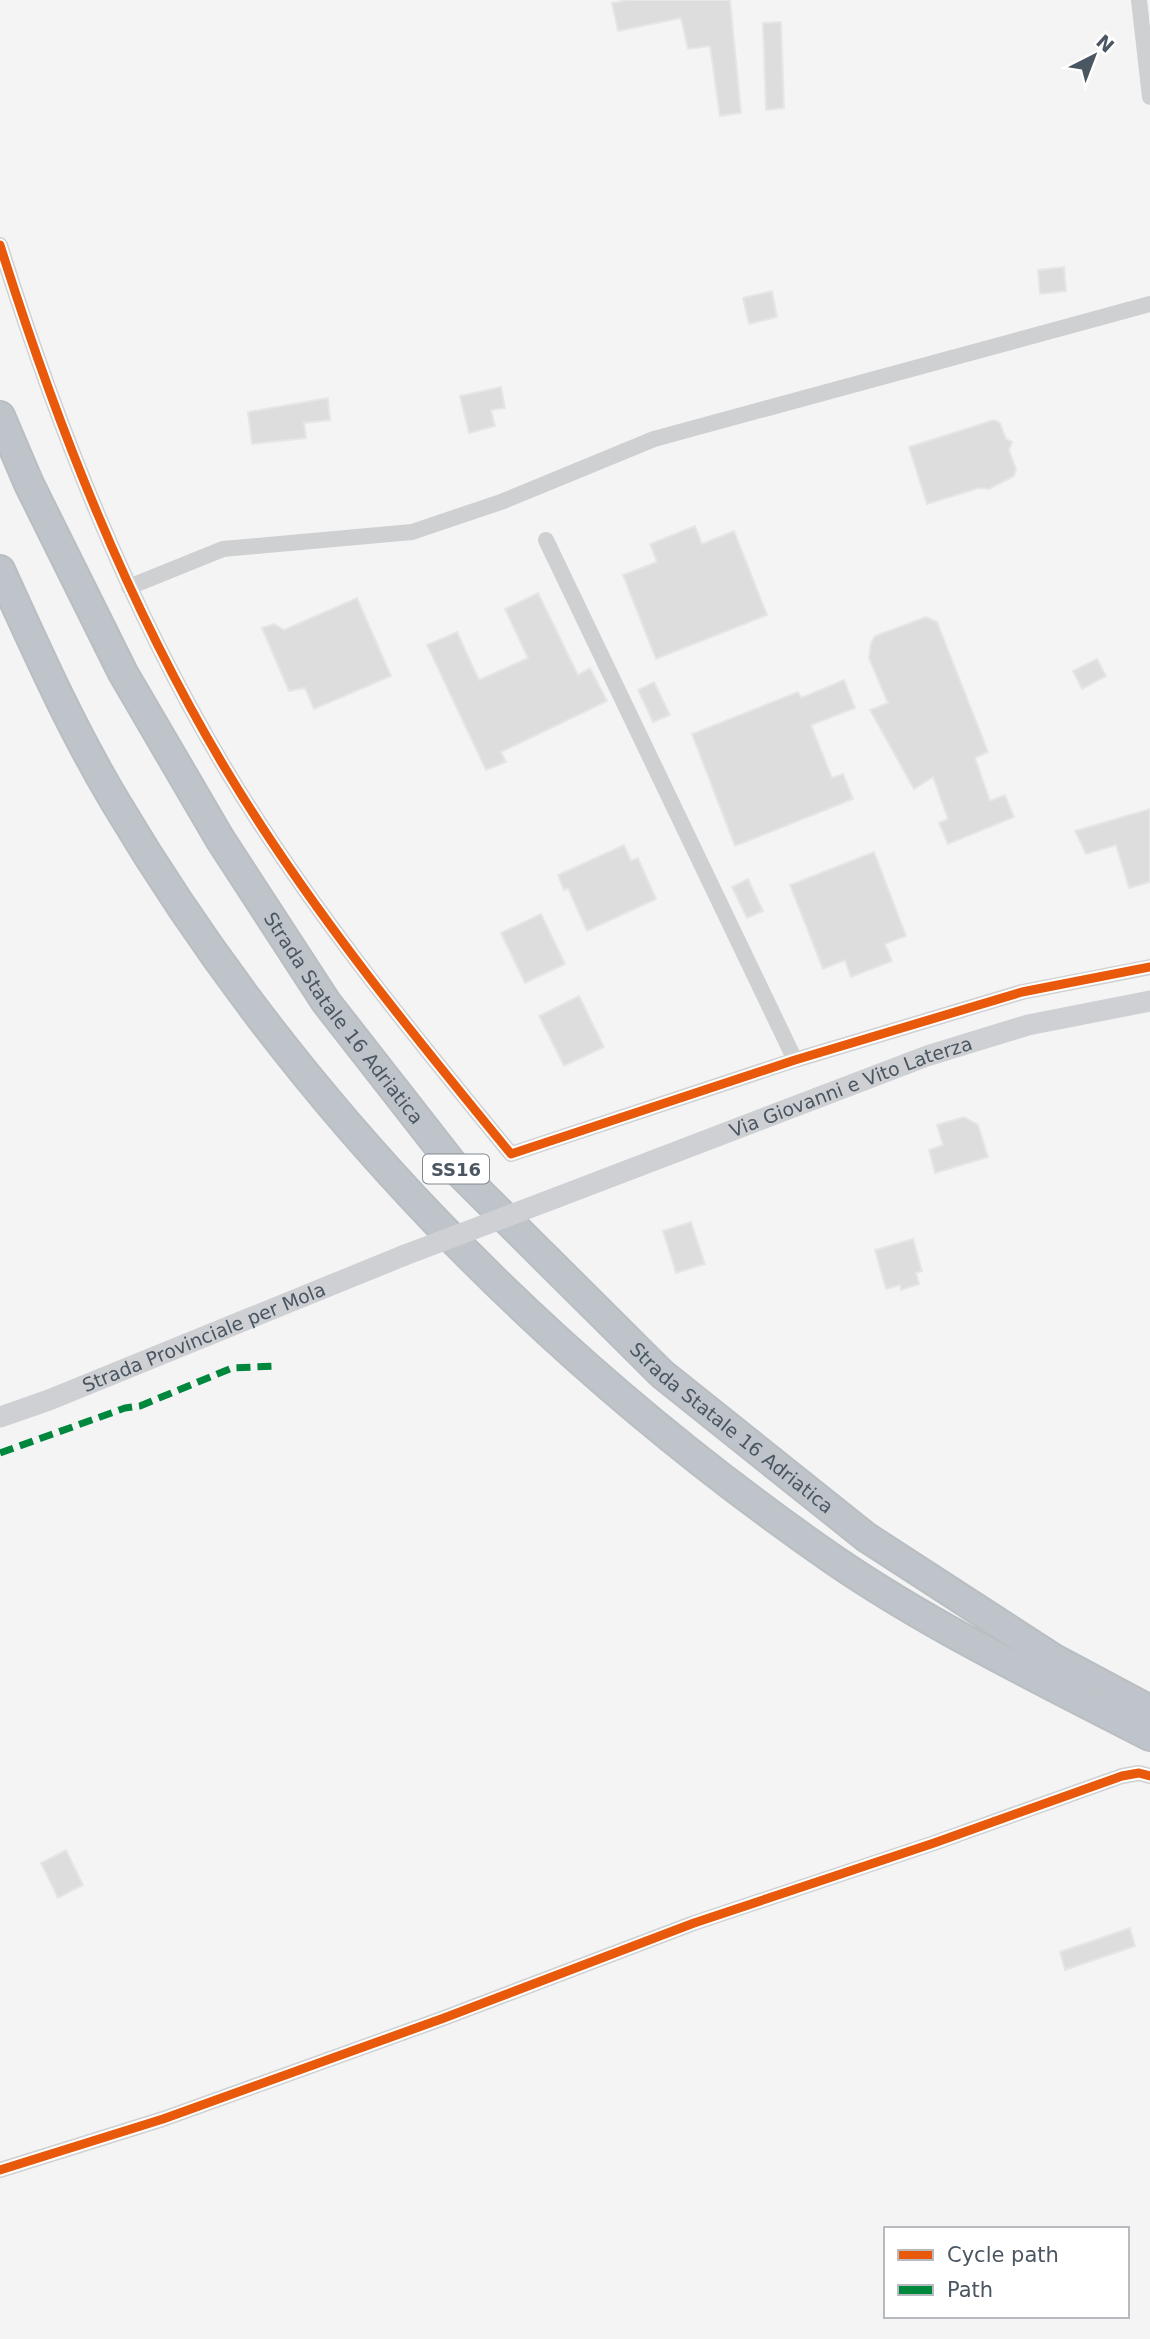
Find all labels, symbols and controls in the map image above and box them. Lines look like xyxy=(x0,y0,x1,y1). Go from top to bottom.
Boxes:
north arrow xyxy=(1059,21,1129,91)
text: N xyxy=(1092,30,1119,57)
street label: Strada Statale 16 Adriatica xyxy=(260,908,428,1128)
street label: Via Giovanni e Vito Laterza xyxy=(726,1032,975,1141)
road number: SS16 xyxy=(423,1154,489,1184)
street label: Strada Provinciale per Mola xyxy=(79,1278,329,1396)
street label: Strada Statale 16 Adriatica xyxy=(626,1338,838,1518)
legend xyxy=(884,2227,1129,2318)
text: Cycle path xyxy=(947,2243,1059,2267)
text: Path xyxy=(947,2278,993,2302)

